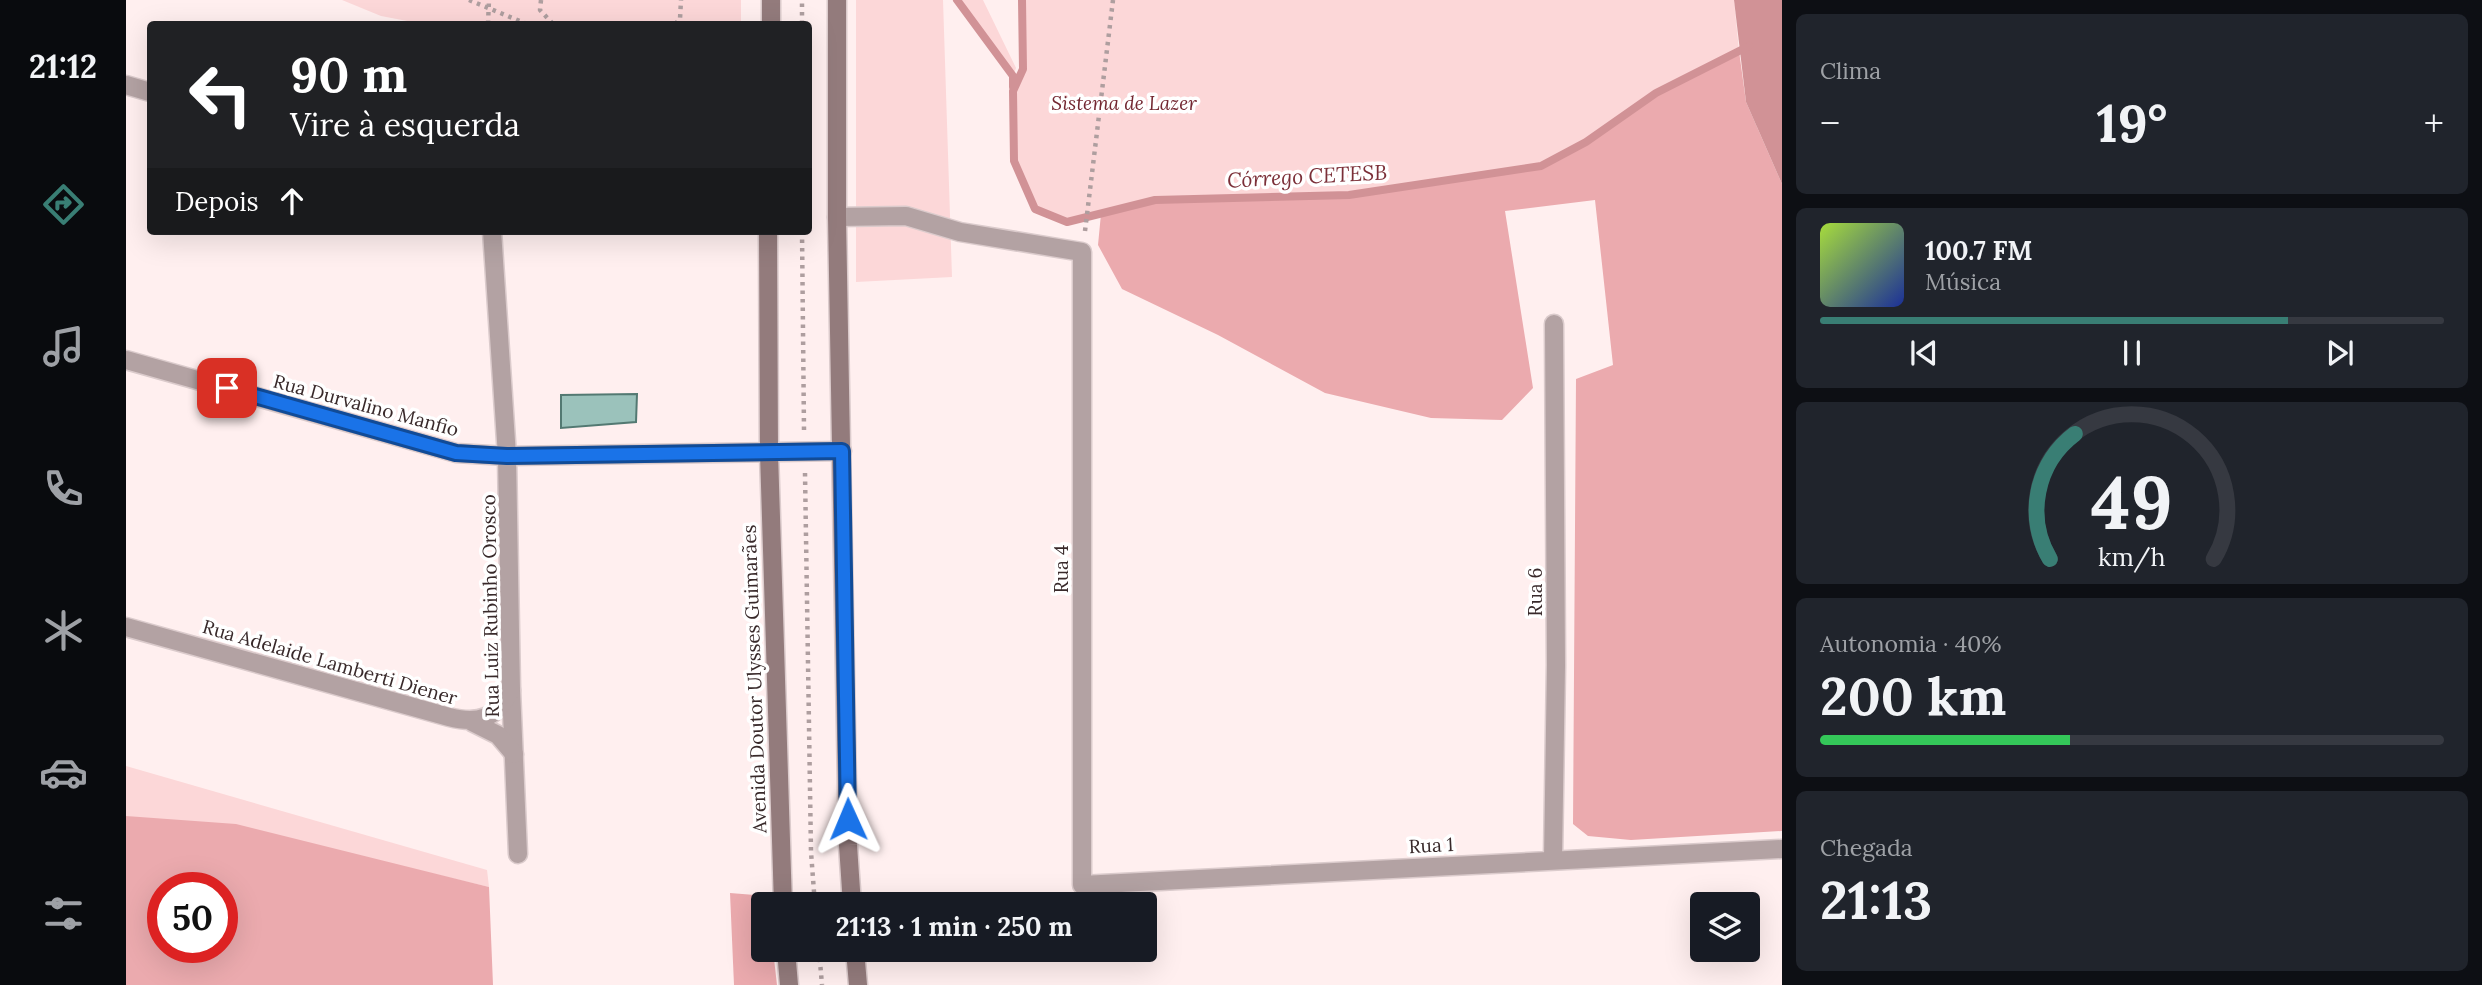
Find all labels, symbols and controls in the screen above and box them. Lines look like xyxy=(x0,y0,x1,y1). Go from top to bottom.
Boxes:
text: 90 m xyxy=(290,43,407,105)
text: 21:12 xyxy=(29,46,97,87)
icon: left xyxy=(175,49,266,140)
text: Clima xyxy=(1820,56,1881,85)
text: 19° xyxy=(2097,90,2167,156)
park label: Sistema de Lazer xyxy=(1051,91,1197,115)
text: − xyxy=(1820,99,1840,147)
text: + xyxy=(2424,99,2444,147)
text: Vire à esquerda xyxy=(290,104,520,145)
water label: Córrego CETESB xyxy=(1226,158,1388,194)
icon: directions xyxy=(39,180,88,229)
icon: ahead xyxy=(273,182,311,220)
text: Depois xyxy=(175,185,259,218)
text: 100.7 FM xyxy=(1925,234,2033,267)
text: Música xyxy=(1925,267,2001,296)
icon: music xyxy=(39,322,88,371)
icon: previous xyxy=(1905,334,1943,372)
icon: pause xyxy=(2113,334,2151,372)
icon: next xyxy=(2321,334,2359,372)
pin xyxy=(197,358,257,418)
icon: arrive xyxy=(208,369,246,407)
street label: Rua Durvalino Manfio xyxy=(271,369,461,441)
text: 49 xyxy=(2091,456,2173,549)
icon: phone xyxy=(39,464,88,513)
street label: Rua Luiz Rubinho Orosco xyxy=(476,494,504,718)
street label: Avenida Doutor Ulysses Guimarães xyxy=(737,524,771,835)
text: km/h xyxy=(2098,540,2166,572)
street label: Rua 4 xyxy=(1049,545,1073,593)
street label: Rua 6 xyxy=(1523,567,1547,617)
icon: climate xyxy=(39,606,88,655)
street label: Rua Adelaide Lamberti Diener xyxy=(200,614,461,710)
text: Autonomia · 40% xyxy=(1820,629,2001,658)
text: 200 km xyxy=(1820,663,2006,729)
icon: car xyxy=(39,748,88,797)
position arrow xyxy=(811,782,885,856)
street label: Rua 1 xyxy=(1408,832,1454,858)
text: Chegada xyxy=(1820,833,1913,862)
text: 21:13 xyxy=(1820,867,1932,933)
speed limit sign: 50 xyxy=(147,872,238,963)
icon: filters xyxy=(39,889,88,938)
map controls xyxy=(1690,892,1760,962)
button: layers xyxy=(1690,892,1760,962)
text: 21:13 · 1 min · 250 m xyxy=(836,910,1072,943)

